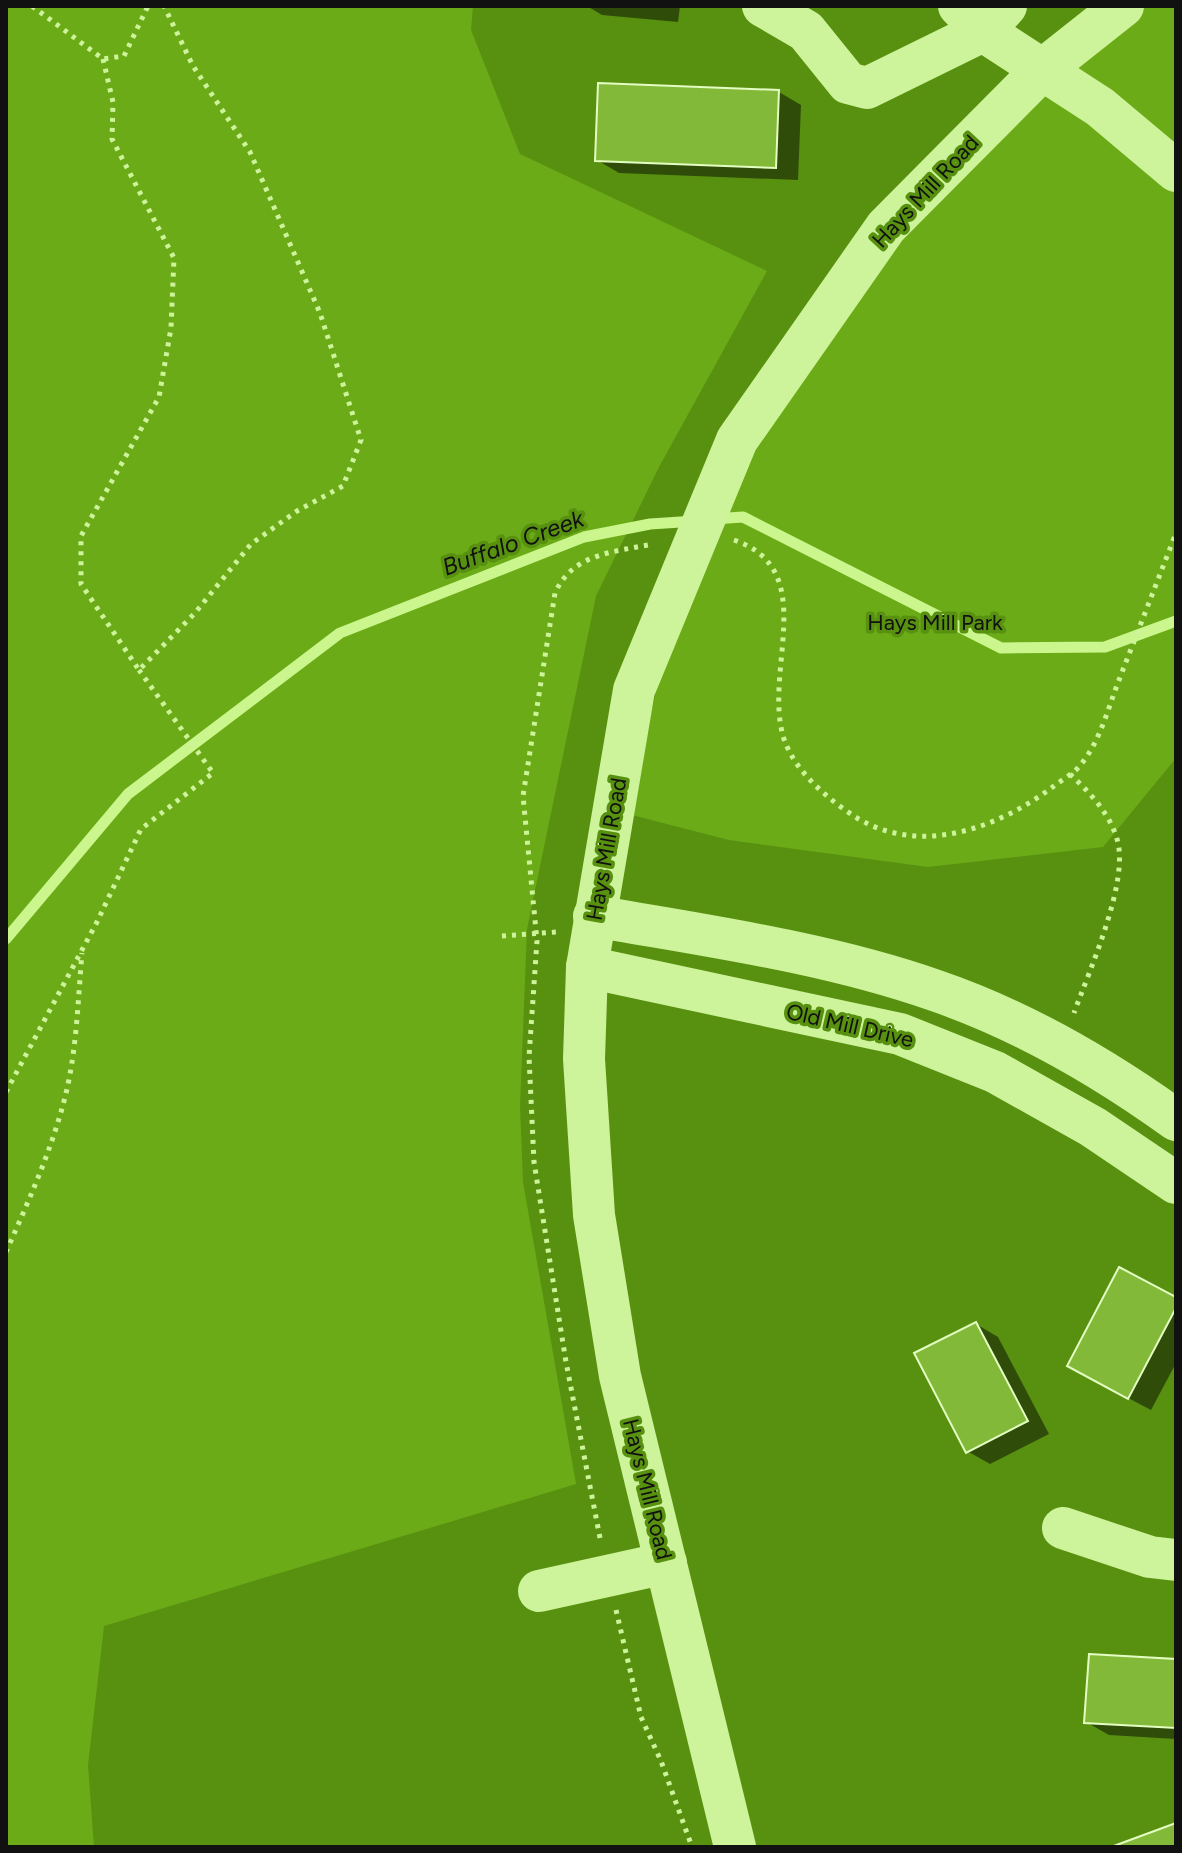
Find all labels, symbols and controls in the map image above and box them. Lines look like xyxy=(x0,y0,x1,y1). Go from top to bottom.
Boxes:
street label: Hays Mill Road xyxy=(866,129,984,253)
water label: Buffalo Creek xyxy=(438,503,589,582)
park label: Hays Mill Park xyxy=(867,609,1003,636)
street label: Hays Mill Road xyxy=(581,776,632,922)
street label: Old Mill Drive xyxy=(784,998,916,1053)
street label: Hays Mill Road xyxy=(617,1416,678,1562)

